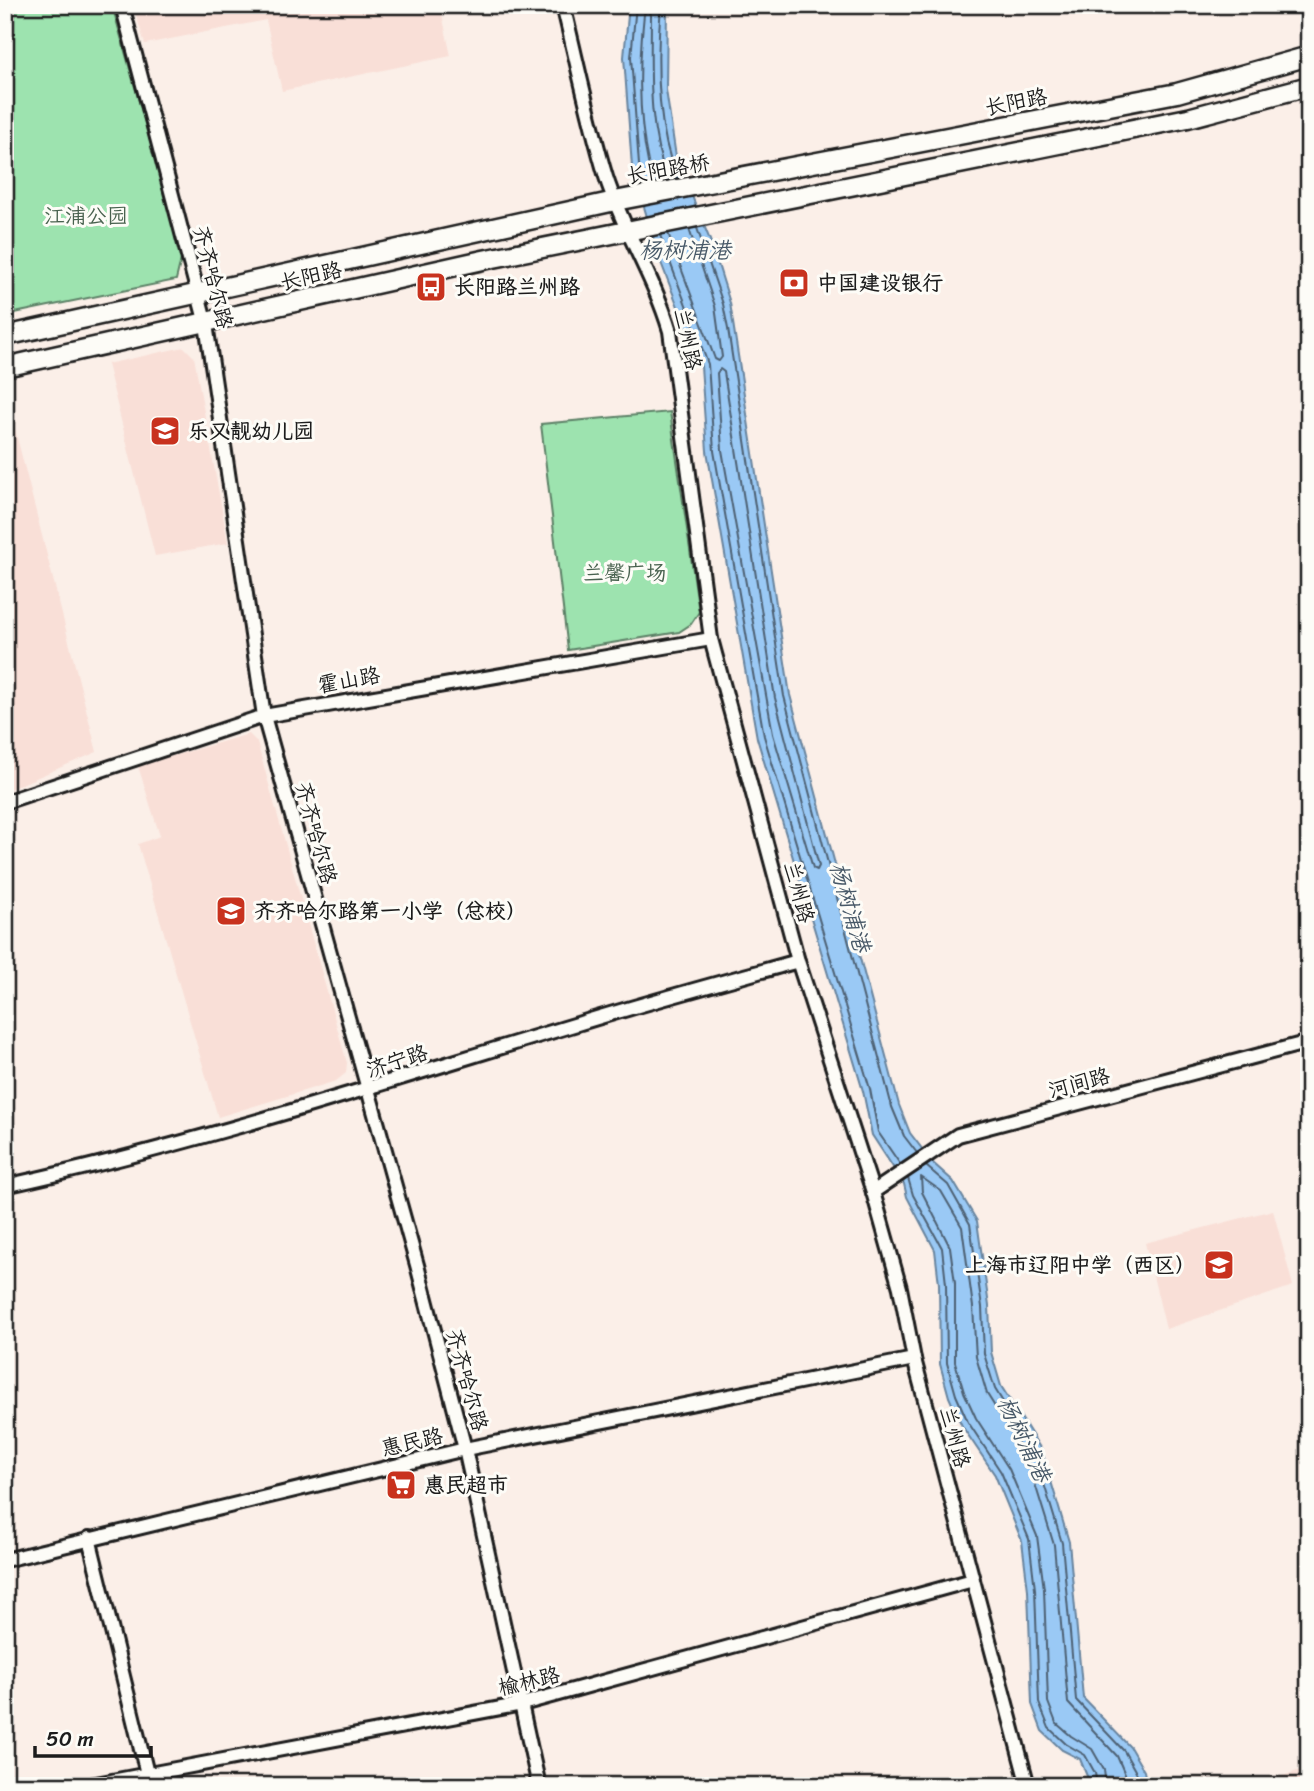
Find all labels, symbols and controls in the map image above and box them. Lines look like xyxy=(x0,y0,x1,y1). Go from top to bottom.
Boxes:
street label: 长阳路 xyxy=(981,77,1051,127)
street label: 长阳路桥 xyxy=(623,143,713,195)
park label: 江浦公园 xyxy=(44,197,128,235)
street label: 齐齐哈尔路 xyxy=(182,221,244,333)
water label: 杨树浦港 xyxy=(639,230,733,271)
street label: 长阳路 xyxy=(276,250,346,302)
place label: 中国建设银行 xyxy=(817,264,943,302)
bank icon: 中国建设银行 xyxy=(777,266,811,300)
place label: 长阳路兰州路 xyxy=(454,268,580,306)
bus stop icon: 长阳路兰州路 xyxy=(414,270,448,304)
street label: 兰州路 xyxy=(663,304,713,374)
place label: 乐又靓幼儿园 xyxy=(188,412,314,450)
school or university icon: 乐又靓幼儿园 xyxy=(148,414,182,448)
park label: 兰馨广场 xyxy=(583,554,667,592)
street label: 霍山路 xyxy=(315,656,383,704)
street label: 齐齐哈尔路 xyxy=(284,777,348,889)
street label: 兰州路 xyxy=(772,857,826,927)
water label: 杨树浦港 xyxy=(818,857,883,959)
place label: 齐齐哈尔路第一小学（总校） xyxy=(254,892,527,930)
school or university icon: 齐齐哈尔路第一小学（总校） xyxy=(214,894,248,928)
street label: 济宁路 xyxy=(361,1033,433,1089)
street label: 河间路 xyxy=(1044,1056,1114,1110)
place label: 上海市辽阳中学（西区） xyxy=(965,1246,1196,1284)
school or university icon: 上海市辽阳中学（西区） xyxy=(1202,1248,1236,1282)
street label: 齐齐哈尔路 xyxy=(435,1324,499,1436)
water label: 杨树浦港 xyxy=(985,1389,1063,1491)
street label: 兰州路 xyxy=(928,1402,982,1472)
street label: 惠民路 xyxy=(377,1416,447,1468)
place label: 惠民超市 xyxy=(424,1466,508,1504)
supermarket icon: 惠民超市 xyxy=(384,1468,418,1502)
street label: 榆林路 xyxy=(494,1655,564,1707)
scale bar xyxy=(35,1714,150,1758)
text: 50 m xyxy=(46,1720,94,1758)

